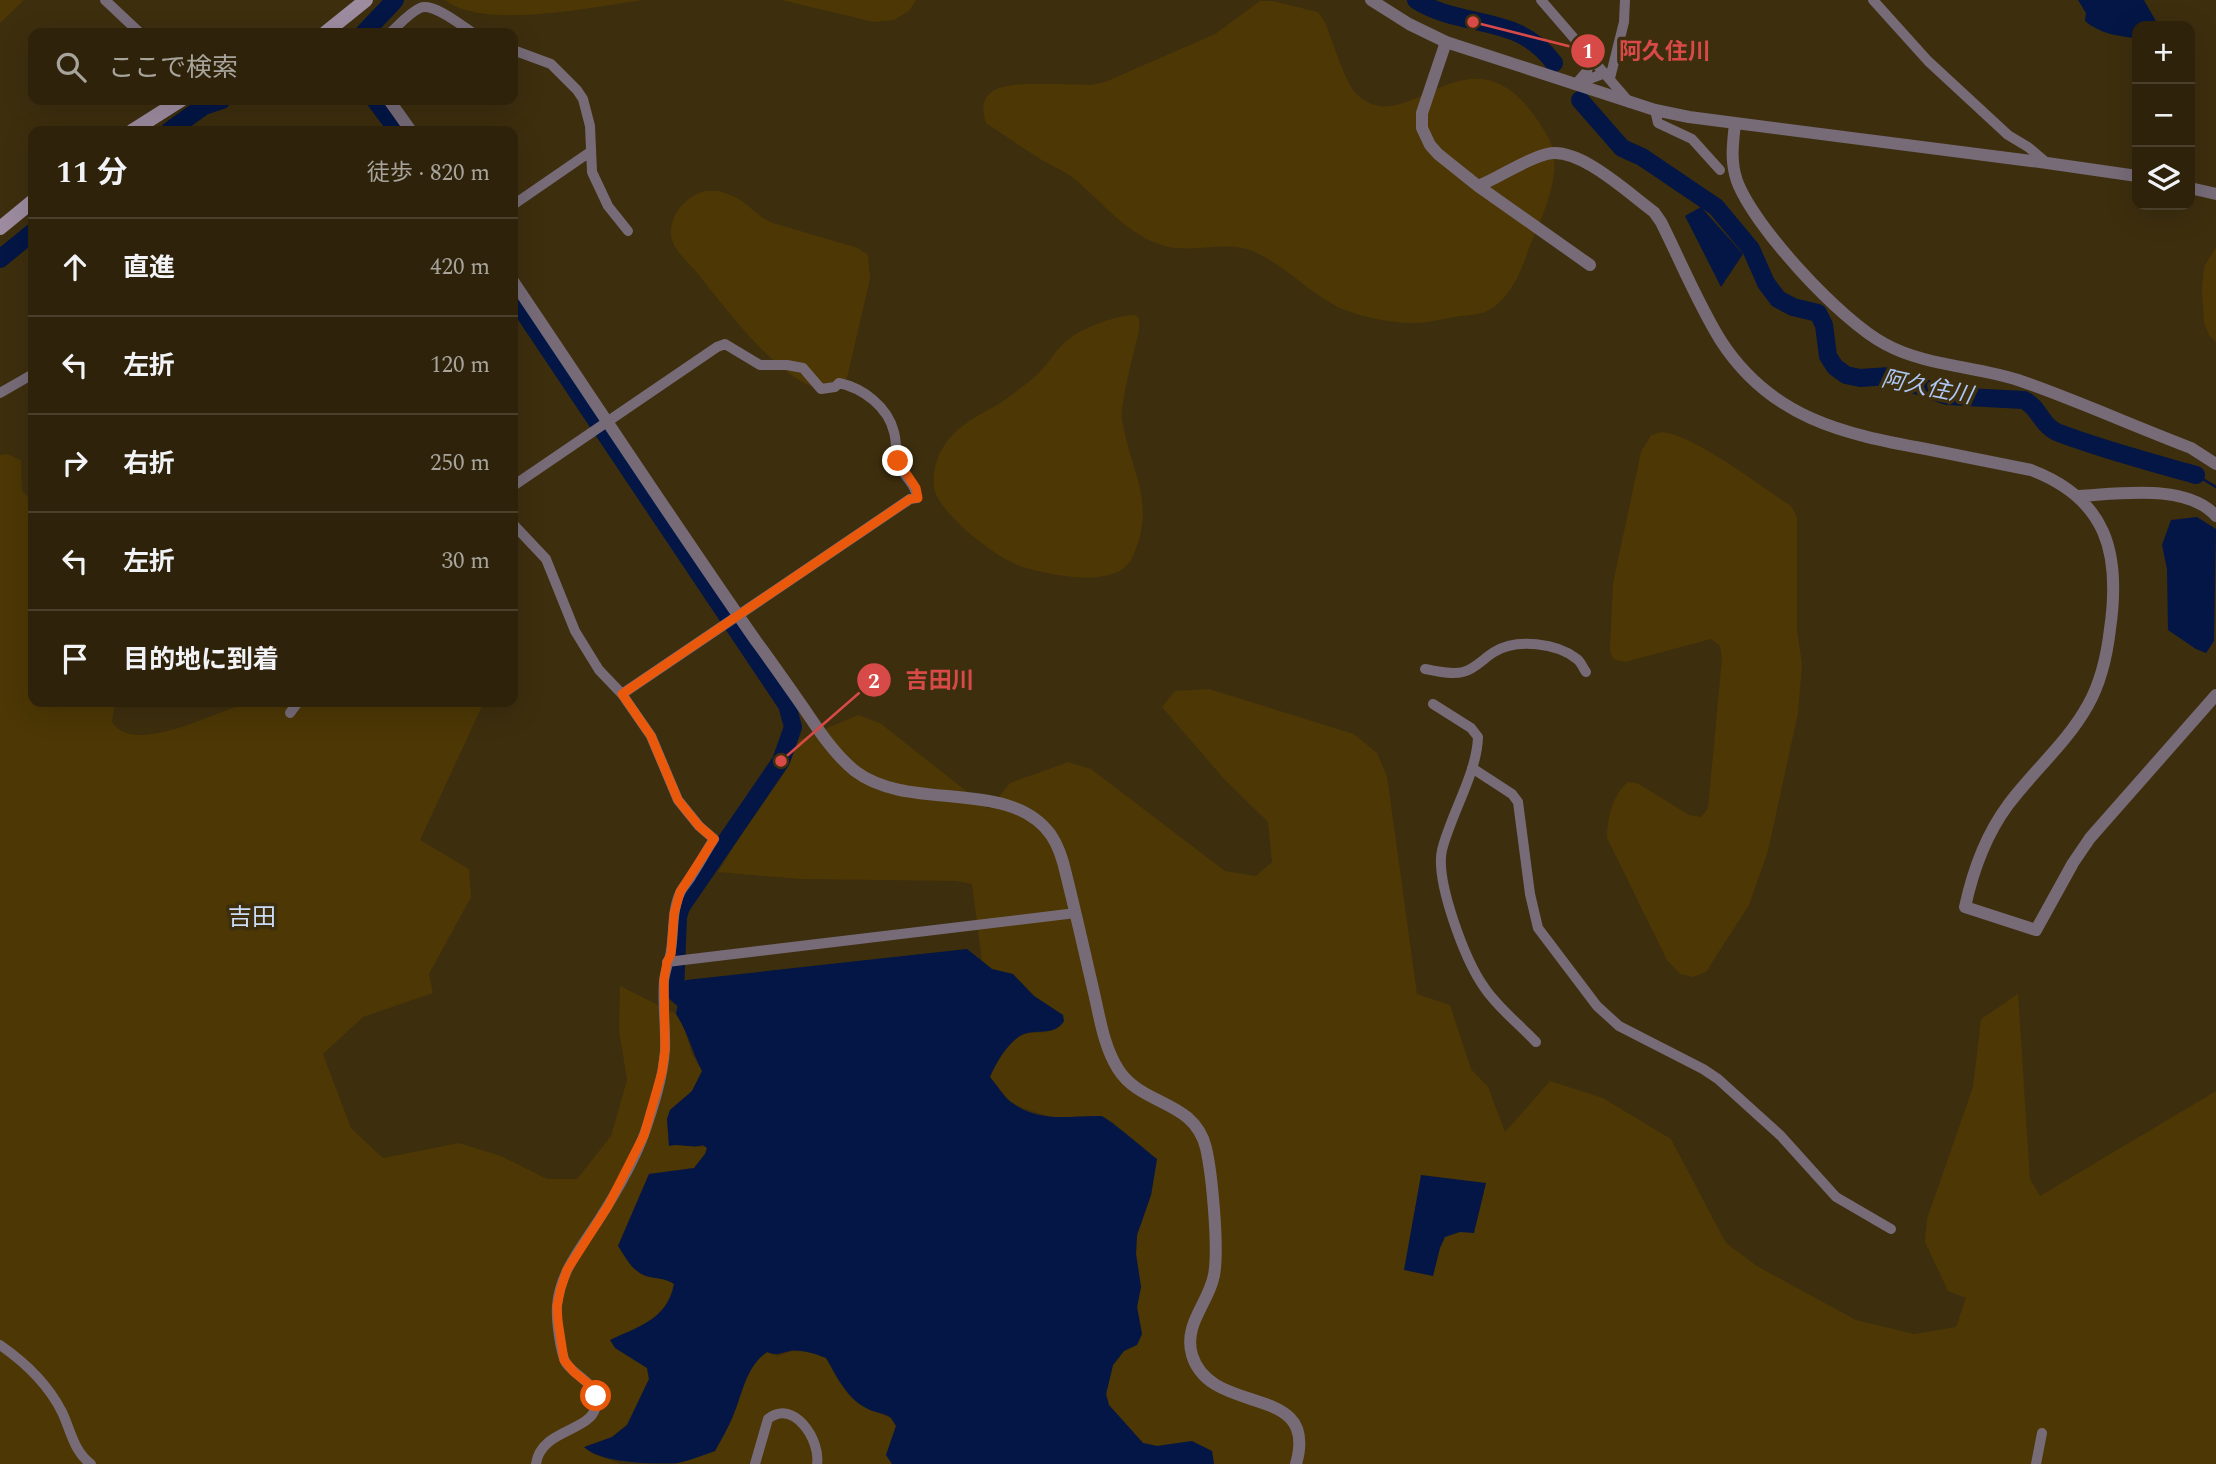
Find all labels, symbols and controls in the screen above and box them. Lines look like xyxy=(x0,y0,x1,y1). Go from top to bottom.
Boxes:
map controls xyxy=(2132,21,2195,210)
button: + xyxy=(2132,21,2195,84)
search box xyxy=(28,28,518,105)
callout: 阿久住川 xyxy=(1570,29,1725,73)
text: 阿久住川 xyxy=(1619,35,1711,70)
text: 1 xyxy=(1582,36,1594,68)
icon: search xyxy=(52,48,90,86)
text: ここで検索 xyxy=(108,48,238,88)
button: − xyxy=(2132,84,2195,147)
button: layers xyxy=(2132,147,2195,210)
text: 11 分 xyxy=(56,150,127,196)
text: 徒歩 · 820 m xyxy=(367,156,490,191)
icon: ahead xyxy=(56,248,94,286)
text: 直進 xyxy=(123,248,175,288)
text: 420 m xyxy=(430,250,490,285)
icon: left xyxy=(56,346,94,384)
text: 左折 xyxy=(123,346,175,386)
text: 120 m xyxy=(430,348,490,383)
water label: 阿久住川 xyxy=(1879,362,1978,415)
icon: right xyxy=(56,444,94,482)
text: 右折 xyxy=(123,444,175,484)
route end xyxy=(882,445,913,476)
text: 250 m xyxy=(430,446,490,481)
icon: left xyxy=(56,542,94,580)
text: 左折 xyxy=(123,542,175,582)
text: 30 m xyxy=(441,544,490,579)
icon: arrive xyxy=(56,640,94,678)
text: 目的地に到着 xyxy=(123,640,279,680)
callout: 吉田川 xyxy=(857,658,989,702)
text: 吉田川 xyxy=(906,664,975,699)
text: 2 xyxy=(868,666,880,698)
district label: 吉田 xyxy=(228,900,276,936)
route start xyxy=(580,1380,611,1411)

